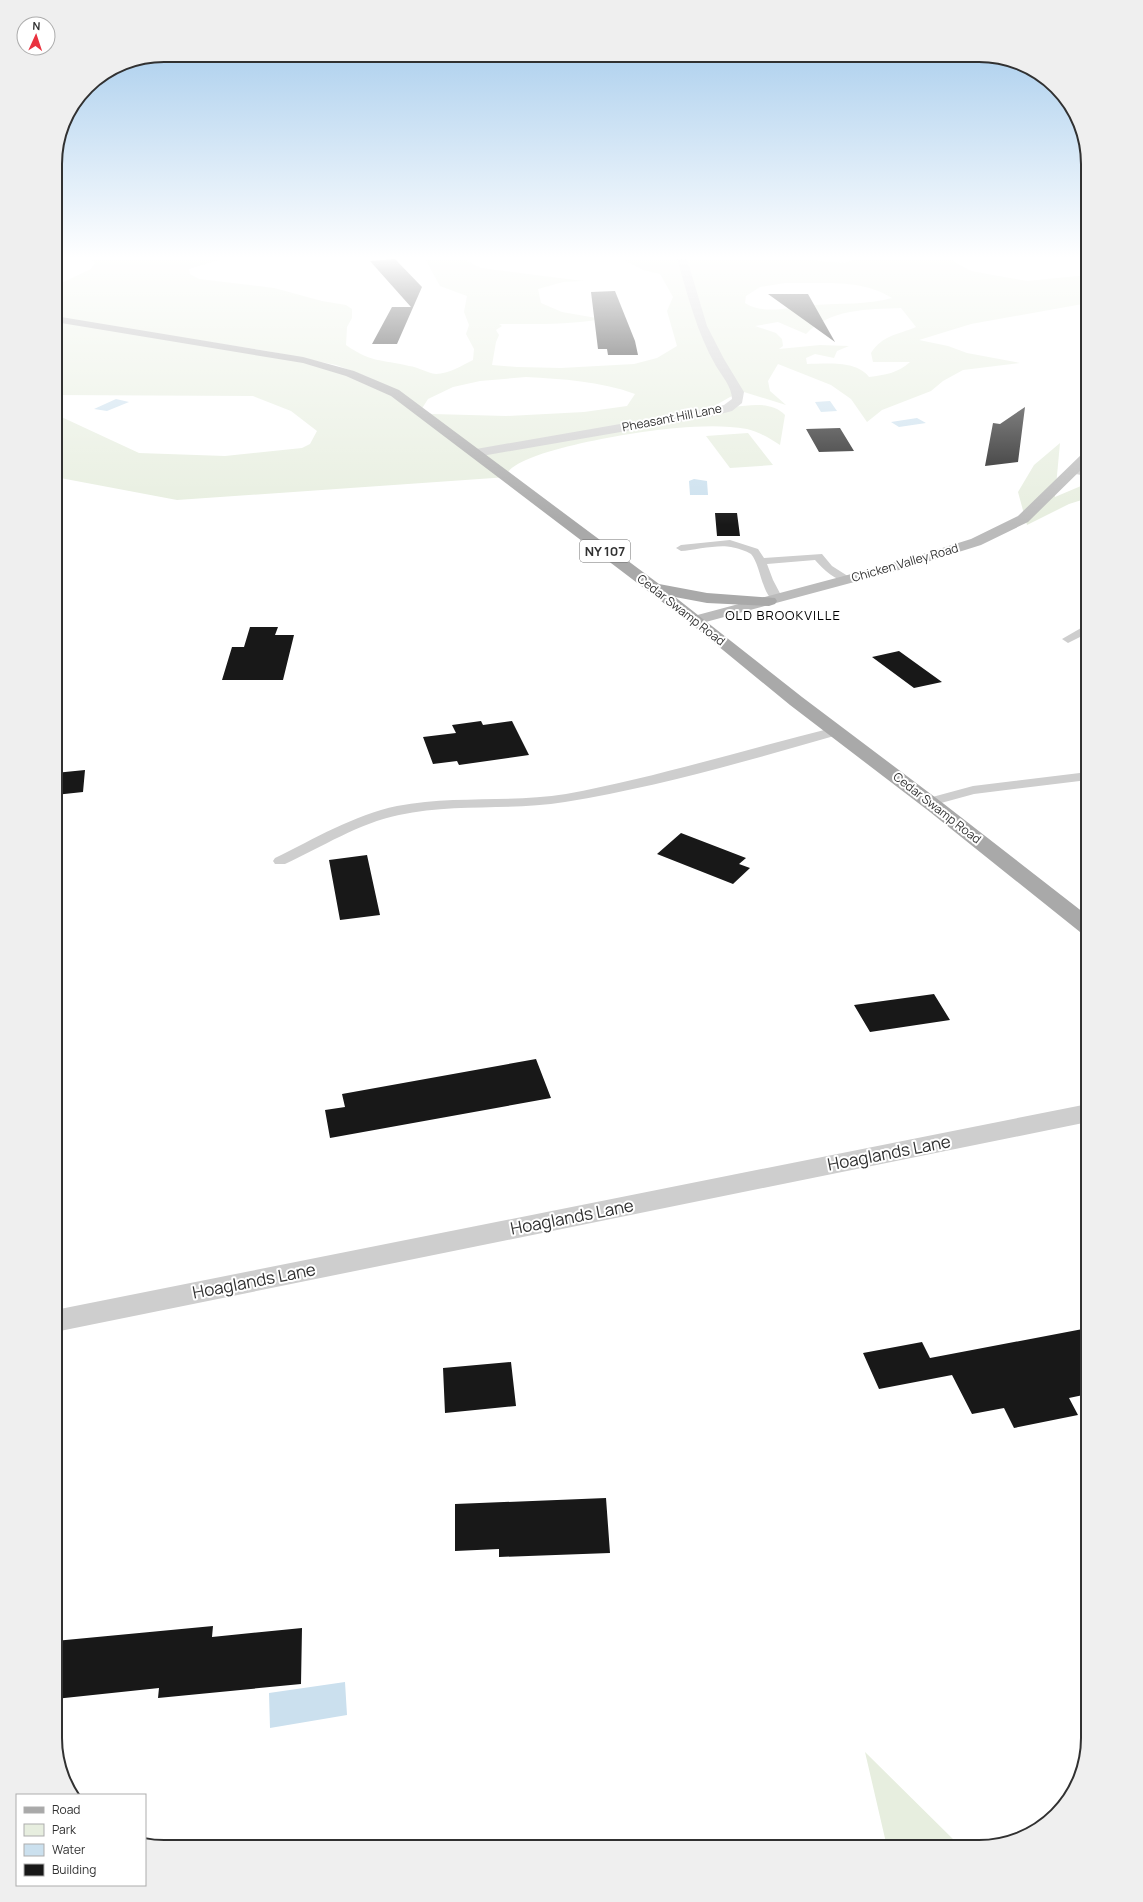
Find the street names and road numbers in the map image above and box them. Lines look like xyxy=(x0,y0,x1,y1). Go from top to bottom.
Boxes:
street label: Pheasant Hill Lane xyxy=(621,400,723,436)
street label: Chicken Valley Road xyxy=(849,539,960,586)
road number: NY 107 xyxy=(580,540,630,562)
street label: Cedar Swamp Road xyxy=(634,570,729,649)
street label: Cedar Swamp Road xyxy=(890,768,985,847)
street label: Hoaglands Lane xyxy=(825,1129,953,1176)
street label: Hoaglands Lane xyxy=(508,1193,636,1240)
street label: Hoaglands Lane xyxy=(190,1257,318,1304)

